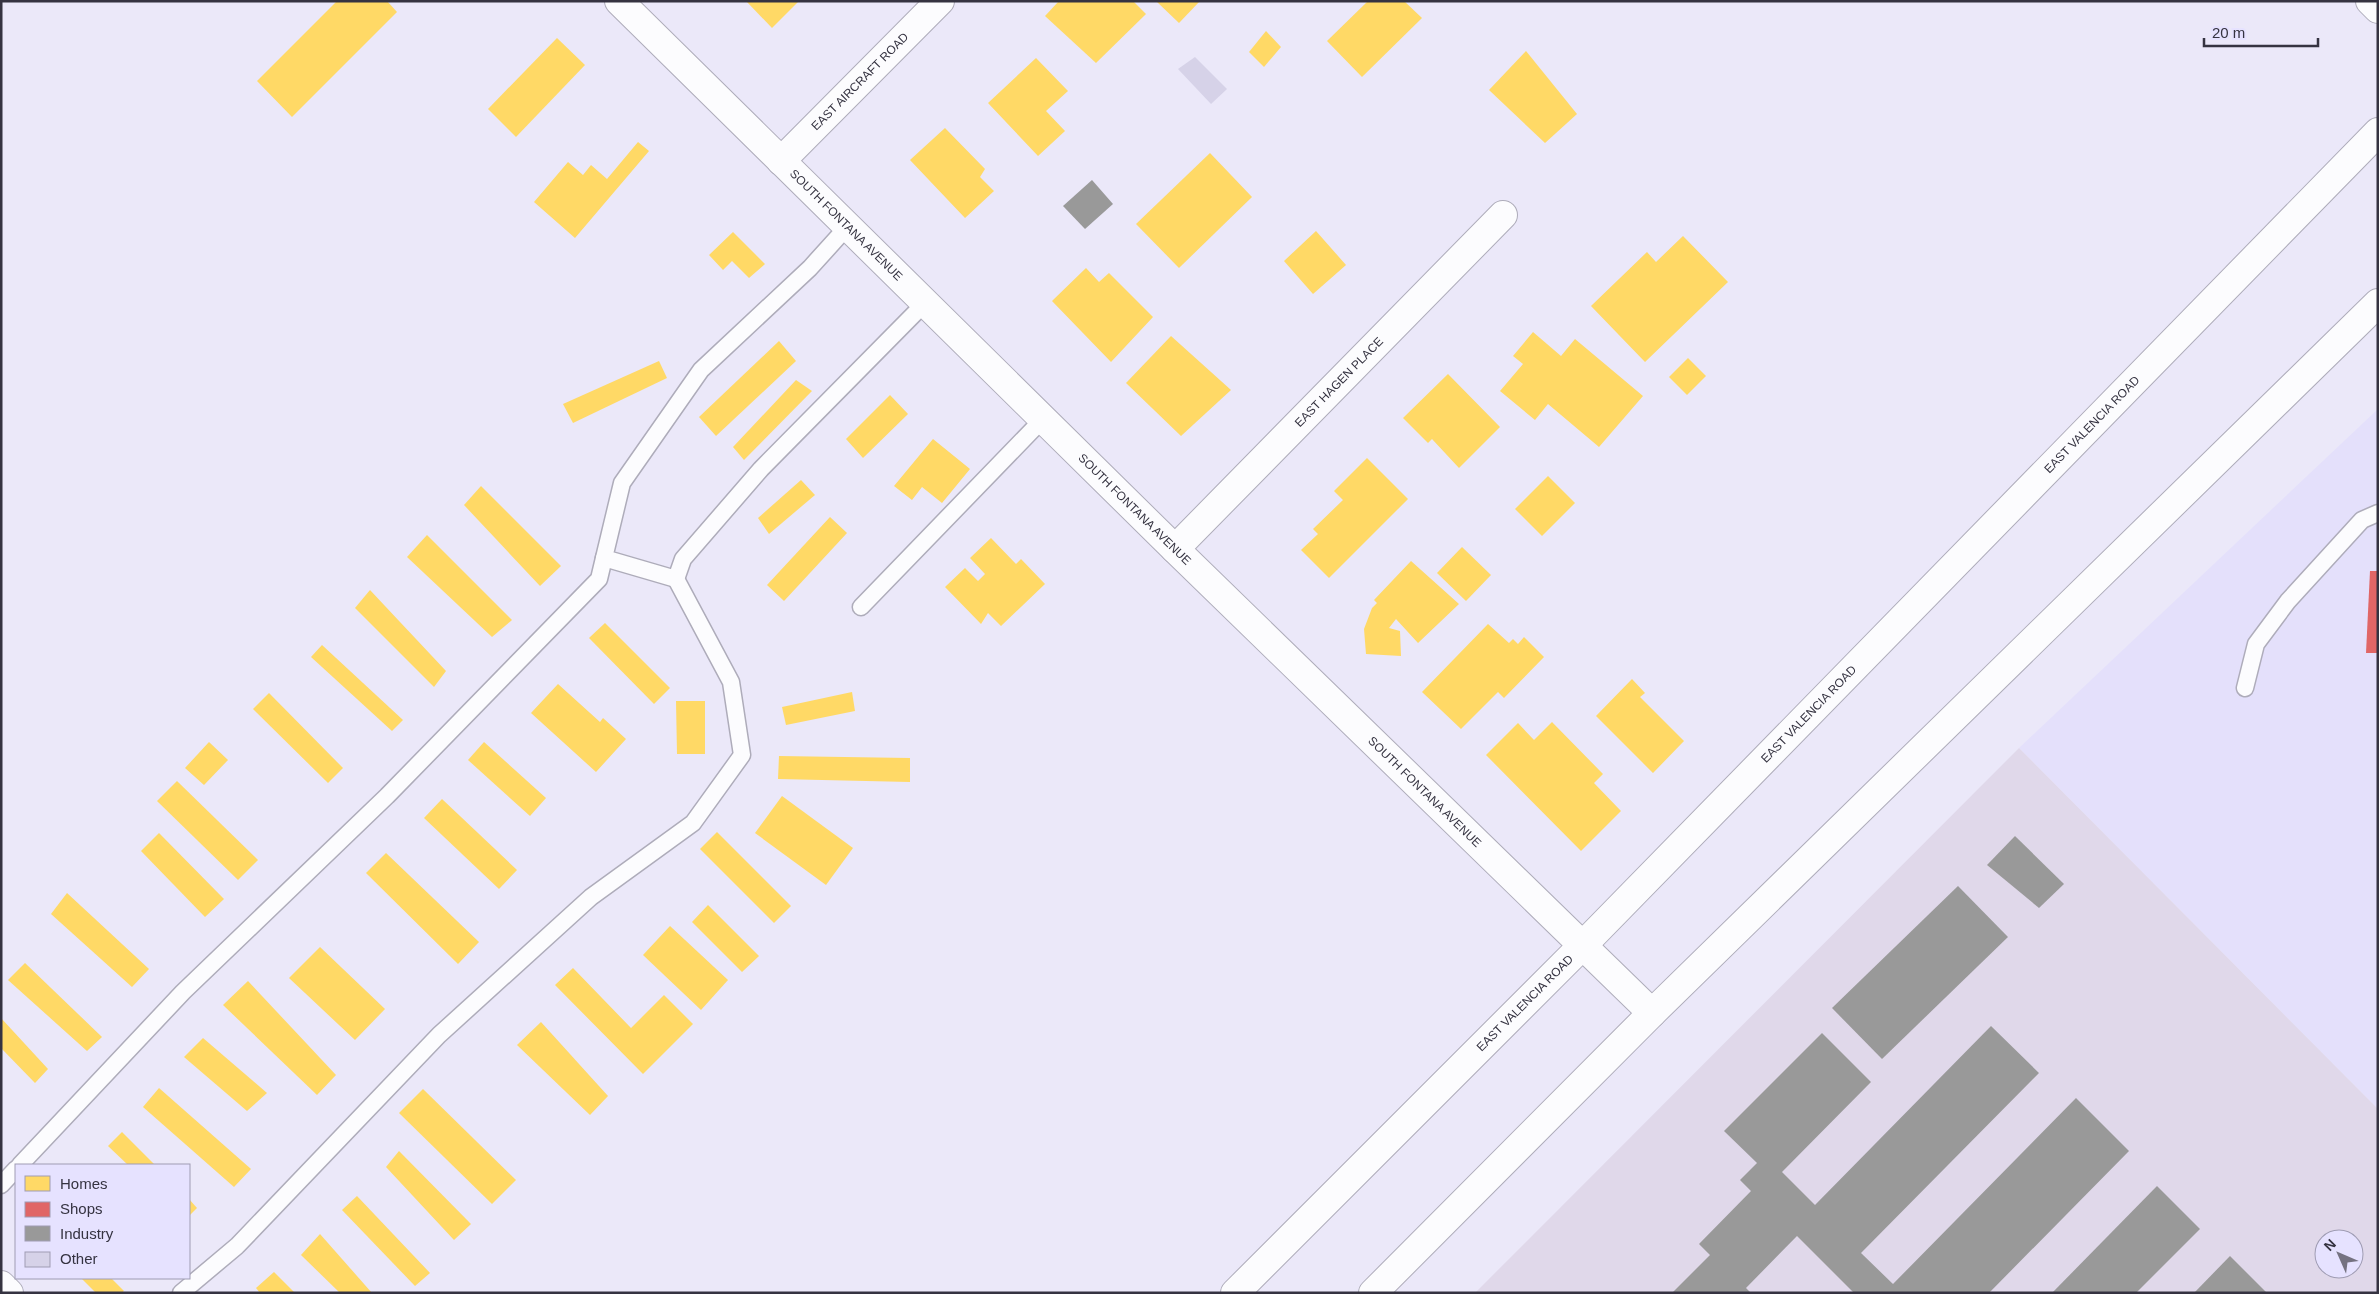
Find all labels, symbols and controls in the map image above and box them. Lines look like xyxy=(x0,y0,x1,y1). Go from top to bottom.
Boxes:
scale bar xyxy=(2204,15,2318,47)
text: 20 m xyxy=(2212,24,2245,41)
street label: EAST AIRCRAFT ROAD xyxy=(809,30,912,133)
street label: SOUTH FONTANA AVENUE xyxy=(787,166,905,283)
street label: EAST HAGEN PLACE xyxy=(1292,334,1386,430)
street label: EAST VALENCIA ROAD xyxy=(2041,373,2143,476)
street label: SOUTH FONTANA AVENUE xyxy=(1075,451,1194,568)
street label: EAST VALENCIA ROAD xyxy=(1758,662,1860,766)
street label: SOUTH FONTANA AVENUE xyxy=(1365,734,1484,850)
street label: EAST VALENCIA ROAD xyxy=(1474,952,1576,1054)
legend xyxy=(15,1164,190,1279)
text: Homes xyxy=(60,1175,108,1192)
text: Shops xyxy=(60,1200,103,1217)
text: Industry xyxy=(60,1225,114,1242)
north arrow xyxy=(2314,1229,2364,1279)
text: N xyxy=(2321,1236,2339,1254)
text: Other xyxy=(60,1250,98,1267)

